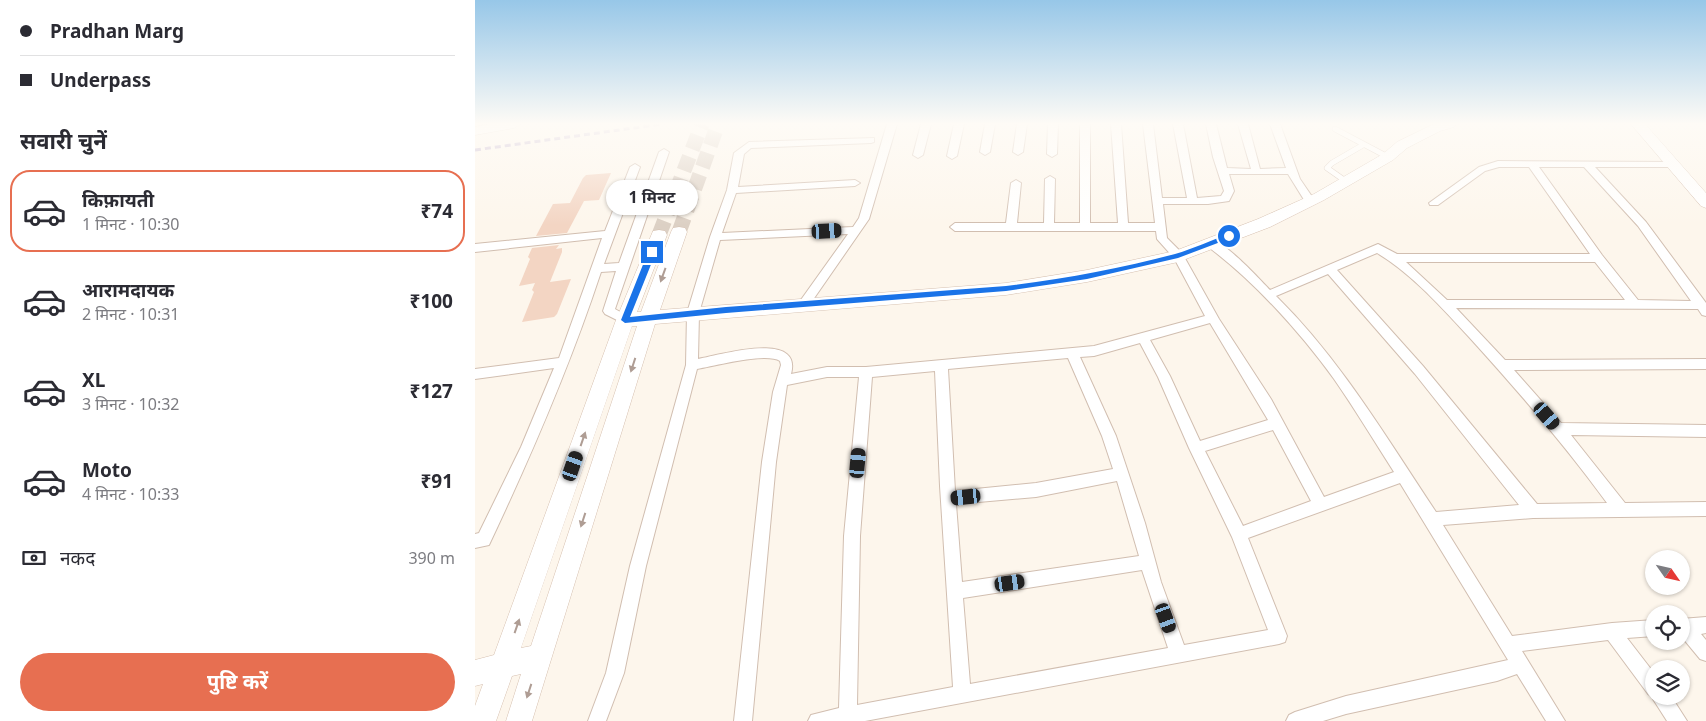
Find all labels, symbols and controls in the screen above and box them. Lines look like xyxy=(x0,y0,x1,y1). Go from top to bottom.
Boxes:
text: Pradhan Marg xyxy=(50,18,184,44)
text: Underpass xyxy=(50,67,151,93)
text: सवारी चुनें xyxy=(20,125,107,155)
callout: 1 मिनट xyxy=(606,180,698,214)
text: 1 मिनट xyxy=(629,186,675,208)
text: किफ़ायती xyxy=(82,187,154,213)
icon: car xyxy=(22,189,67,234)
text: ₹74 xyxy=(420,198,453,224)
text: 1 मिनट · 10:30 xyxy=(82,213,179,235)
car xyxy=(811,223,842,239)
route start xyxy=(1218,225,1240,247)
route end xyxy=(641,241,663,263)
one-way arrow xyxy=(659,268,667,283)
text: आरामदायक xyxy=(82,277,174,303)
icon: car xyxy=(22,279,67,324)
text: ₹100 xyxy=(410,288,453,314)
text: 2 मिनट · 10:31 xyxy=(82,303,179,325)
one-way arrow xyxy=(628,357,636,372)
text: XL xyxy=(82,367,105,393)
icon: car xyxy=(22,369,67,414)
text: ₹127 xyxy=(410,378,453,404)
text: 3 मिनट · 10:32 xyxy=(82,393,179,415)
car xyxy=(1531,400,1562,432)
one-way arrow xyxy=(580,432,587,447)
car xyxy=(849,447,866,479)
car xyxy=(561,449,584,483)
text: Moto xyxy=(82,457,132,483)
icon: car xyxy=(22,459,67,504)
text: ₹91 xyxy=(420,468,453,494)
text: 4 मिनट · 10:33 xyxy=(82,483,179,505)
car xyxy=(950,488,981,506)
one-way arrow xyxy=(579,512,587,527)
icon: cash xyxy=(20,544,48,572)
text: नकद xyxy=(60,545,95,571)
text: 390 m xyxy=(408,547,455,569)
north arrow xyxy=(1645,550,1690,595)
map controls xyxy=(1645,550,1690,705)
car xyxy=(994,573,1025,593)
car xyxy=(1153,601,1178,635)
button: locate xyxy=(1645,605,1690,650)
one-way arrow xyxy=(514,618,521,633)
button: पुष्टि करें xyxy=(20,653,455,711)
button: layers xyxy=(1645,660,1690,705)
one-way arrow xyxy=(524,684,532,699)

